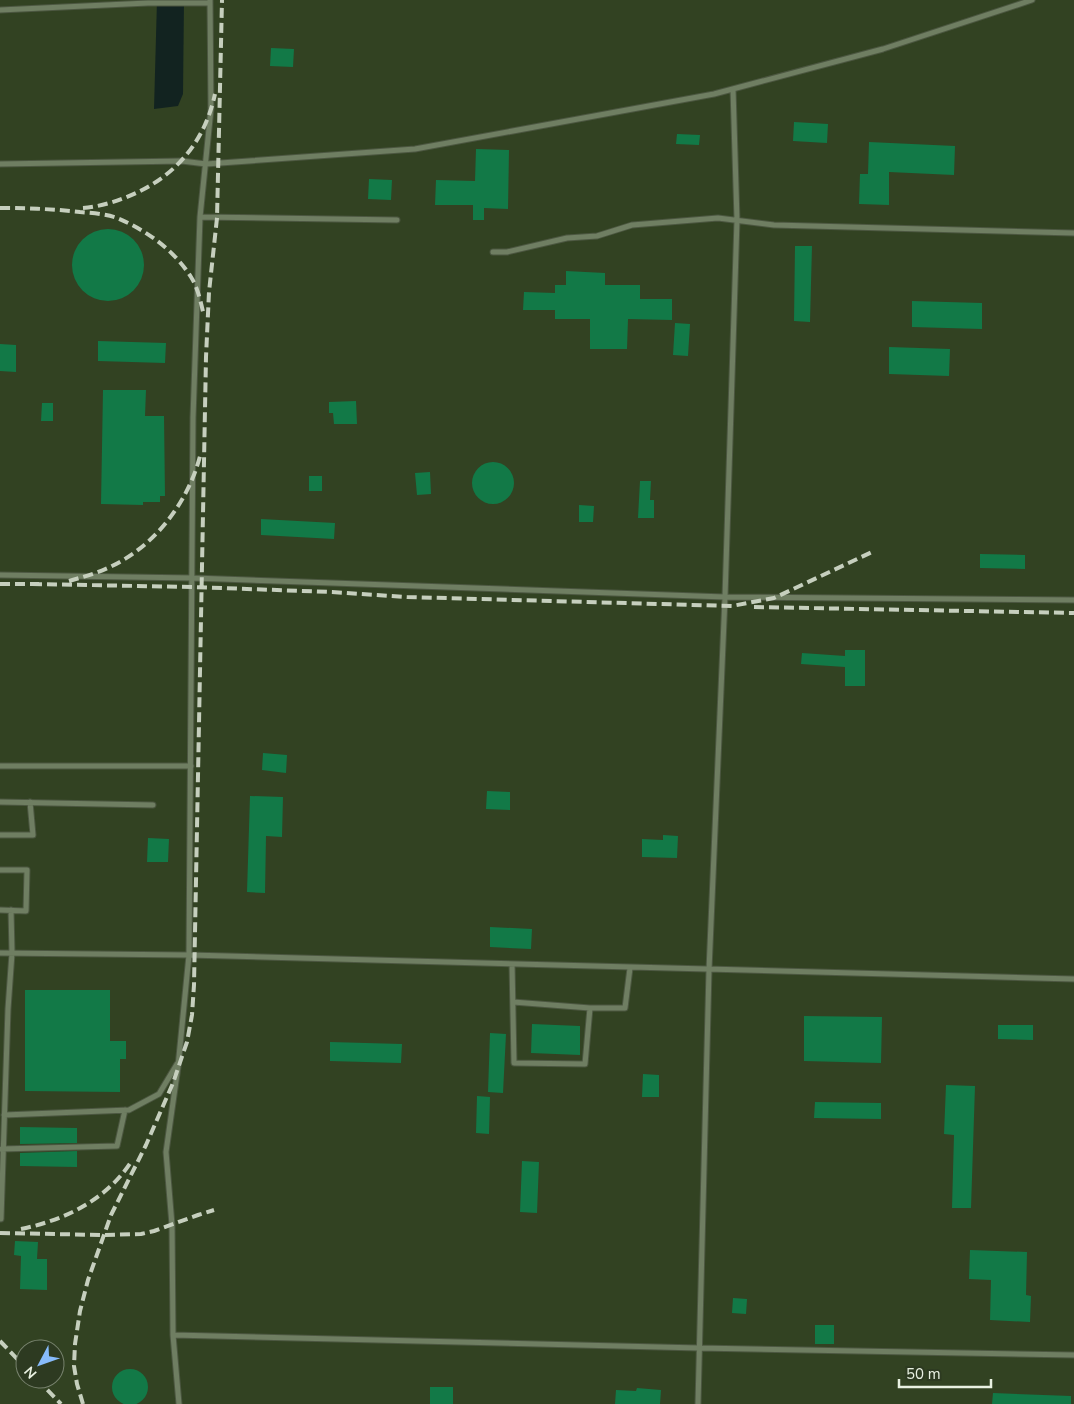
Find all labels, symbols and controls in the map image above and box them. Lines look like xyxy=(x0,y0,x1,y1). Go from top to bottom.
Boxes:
north arrow xyxy=(15,1339,65,1389)
scale bar xyxy=(899,1356,992,1388)
text: N xyxy=(20,1362,41,1382)
text: 50 m xyxy=(906,1364,941,1384)

